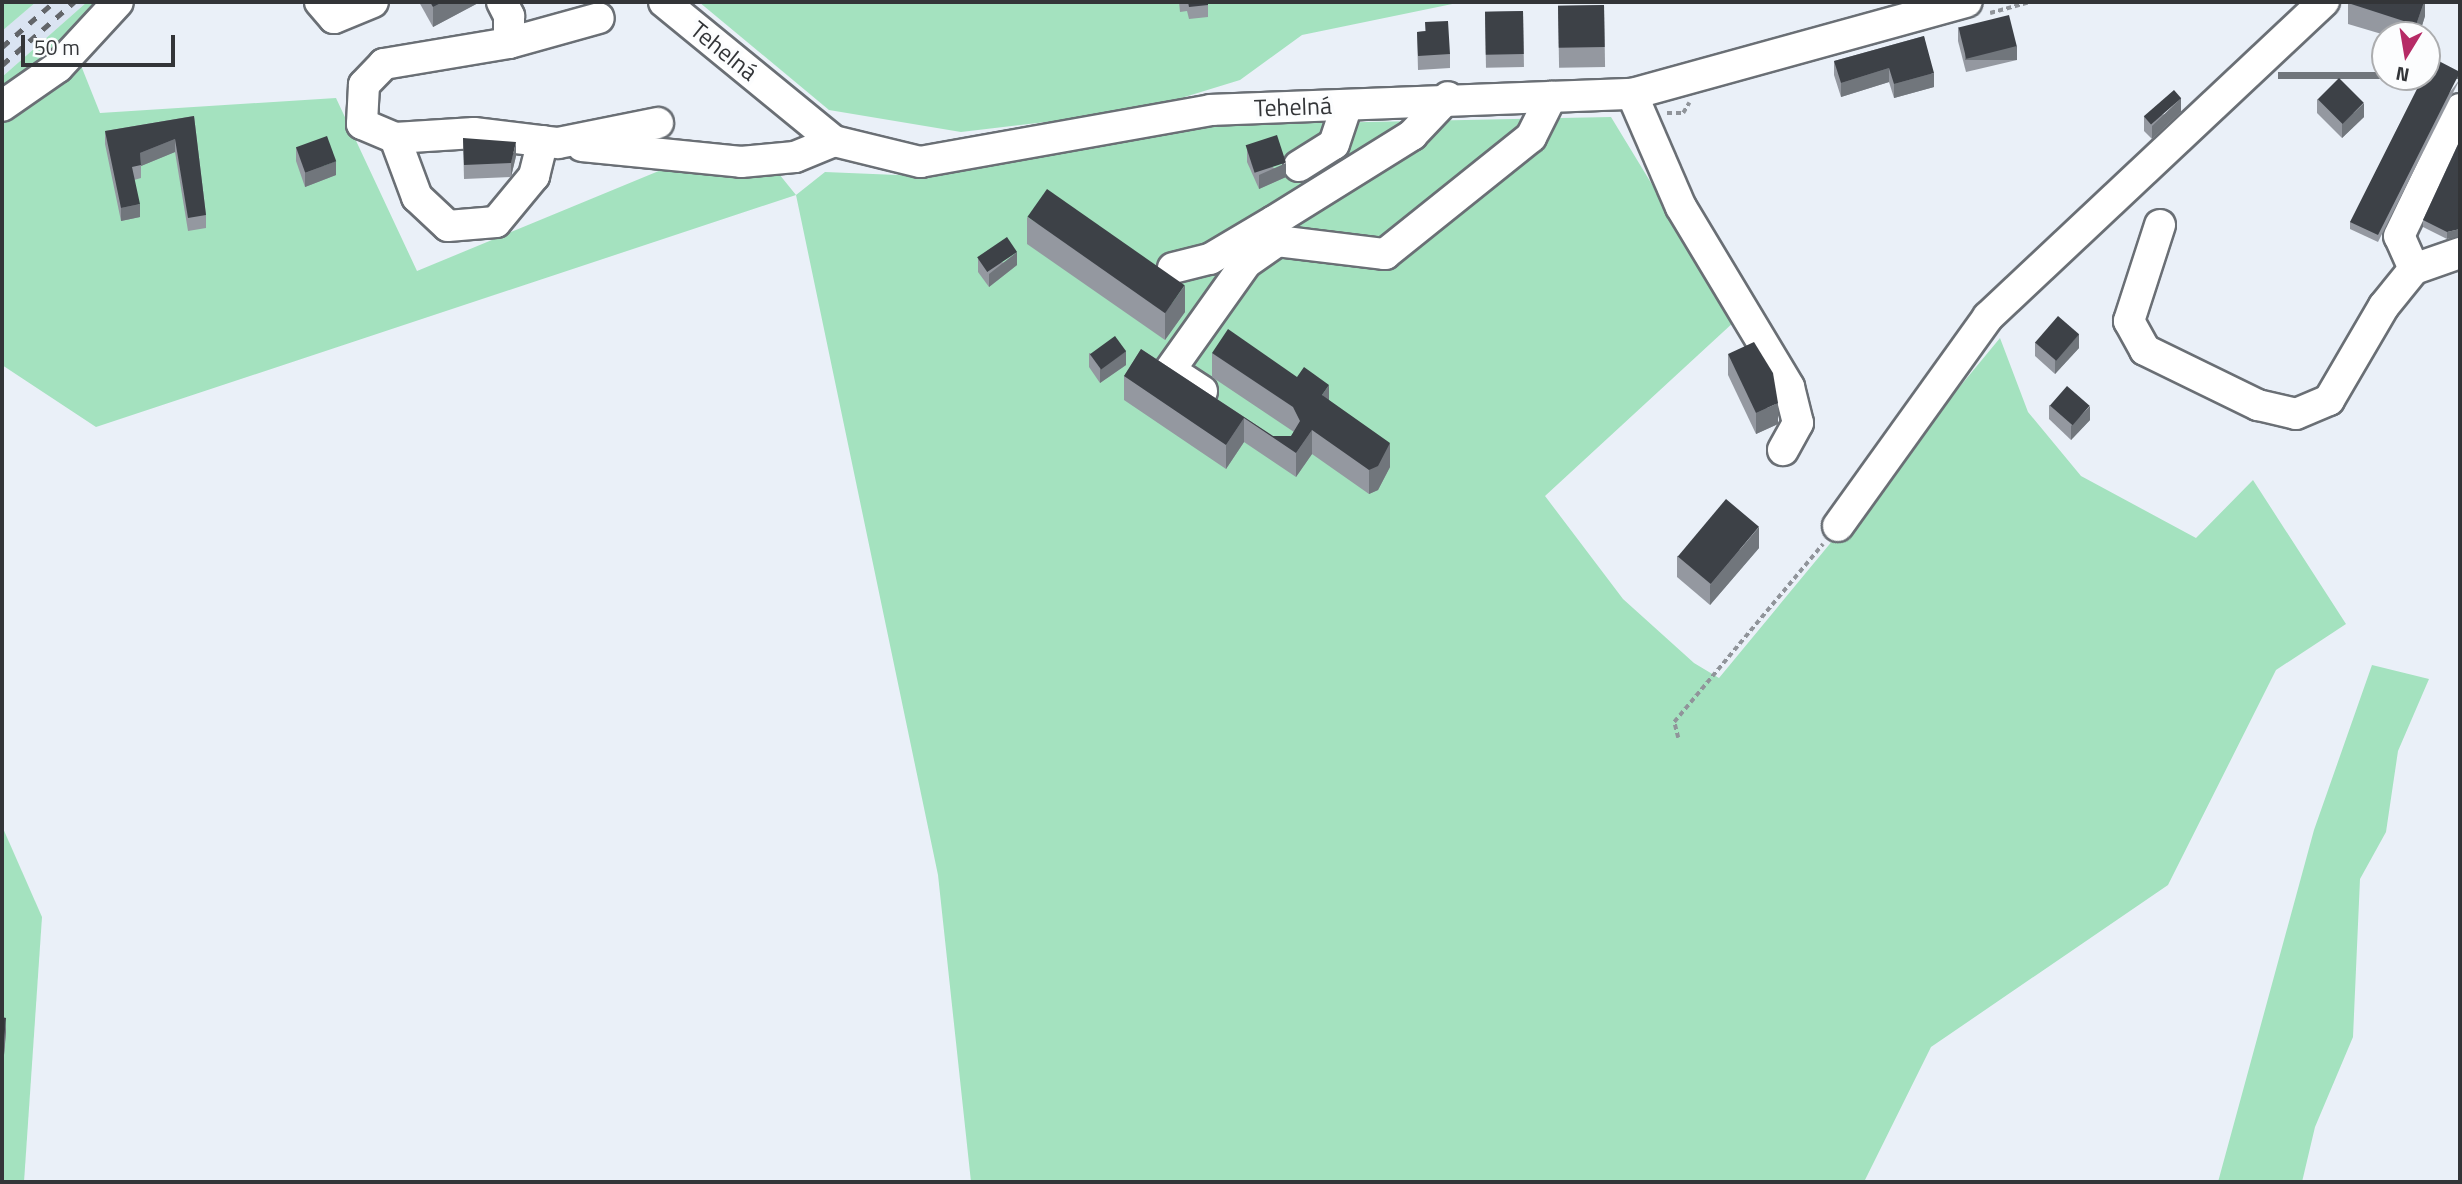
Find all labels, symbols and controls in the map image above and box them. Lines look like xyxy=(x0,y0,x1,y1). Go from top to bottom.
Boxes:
street label: Tehelná xyxy=(685,15,763,87)
scale bar xyxy=(24,21,178,65)
north arrow xyxy=(2371,21,2441,91)
text: 50 m xyxy=(34,31,80,63)
text: N xyxy=(2393,60,2412,91)
street label: Tehelná xyxy=(1254,91,1332,123)

